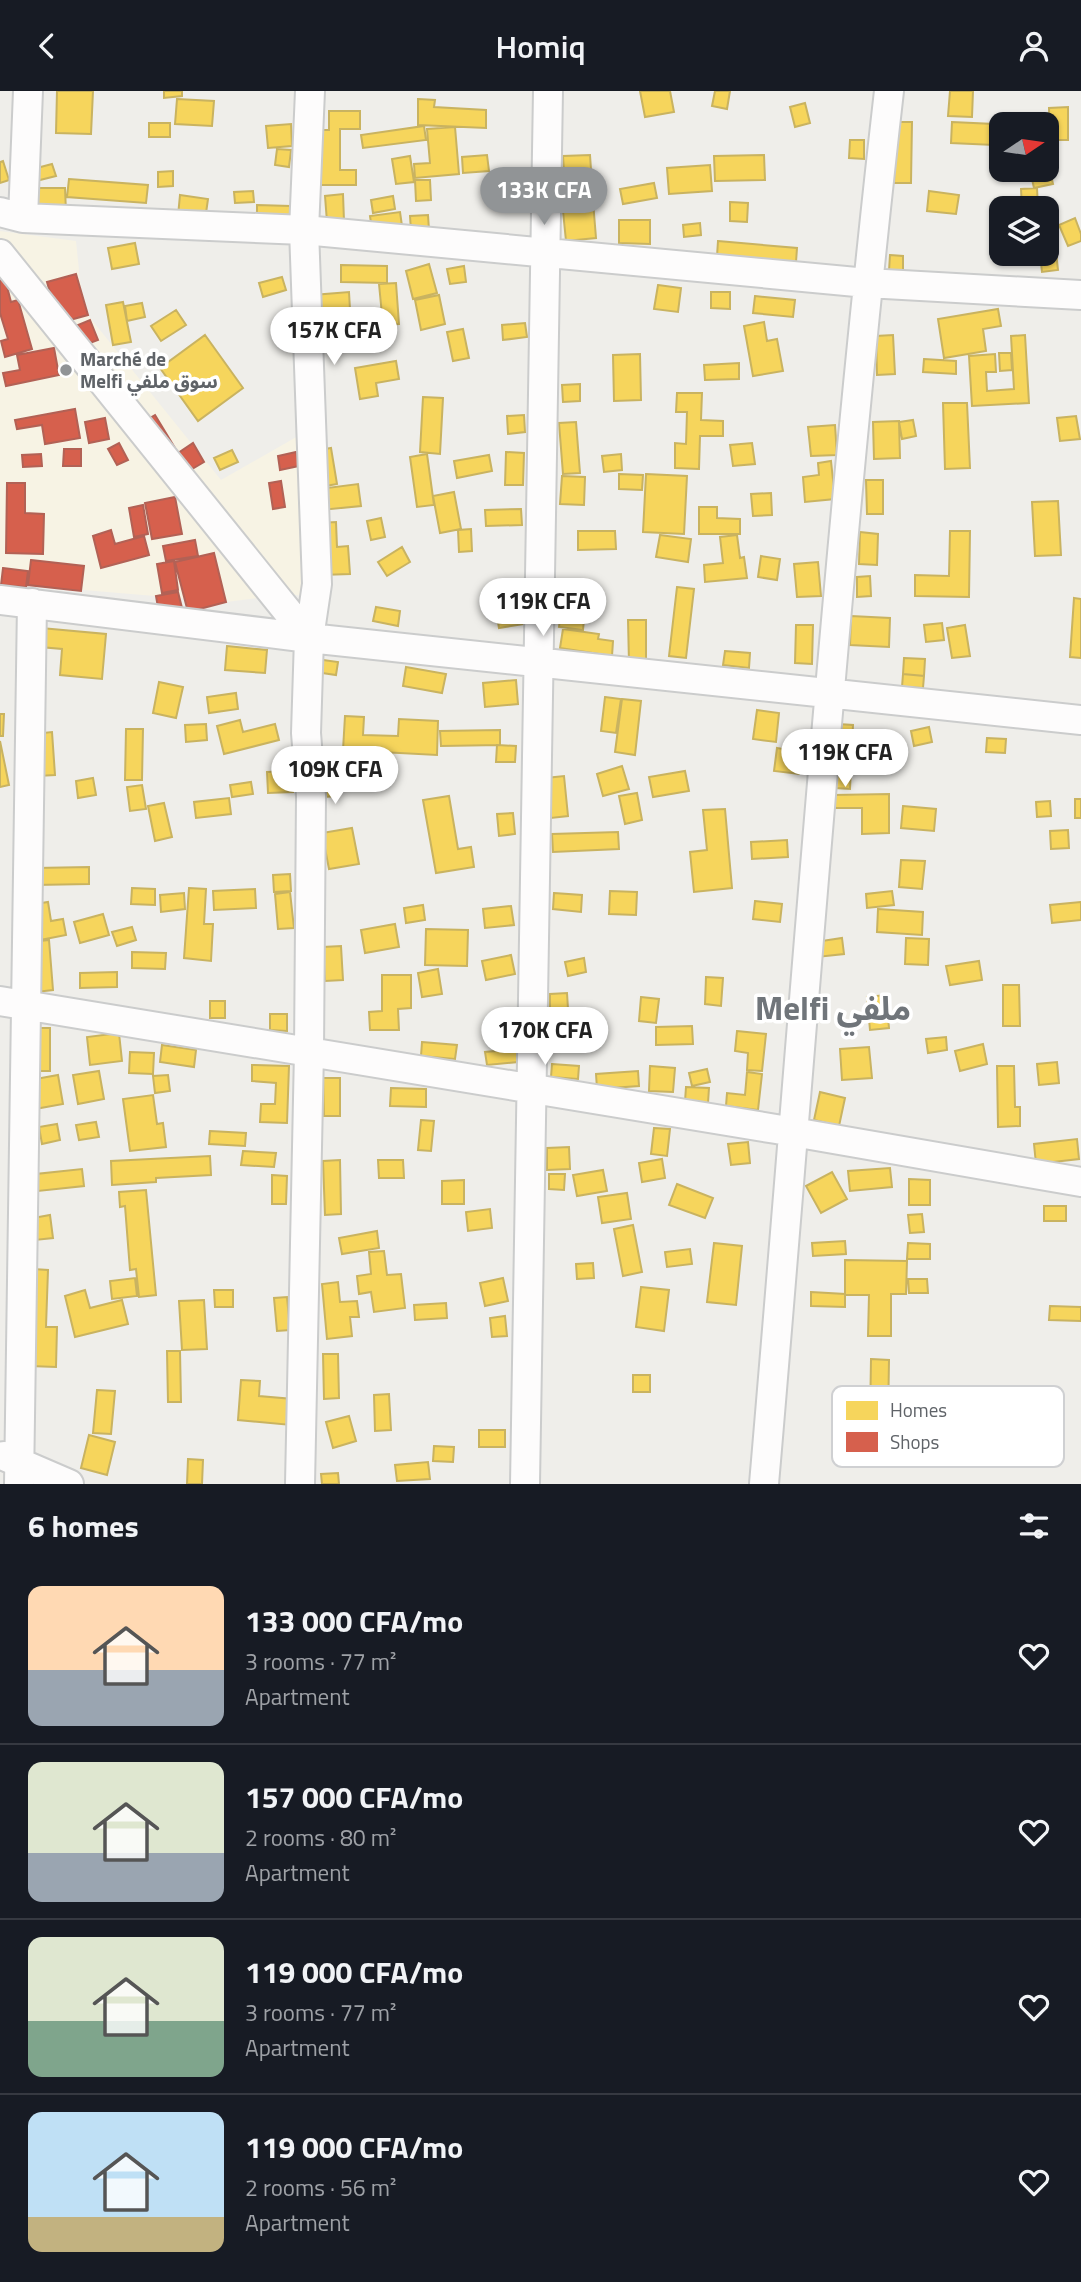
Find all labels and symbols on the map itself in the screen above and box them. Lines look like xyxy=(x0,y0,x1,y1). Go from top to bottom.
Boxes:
north arrow xyxy=(989,112,1059,182)
pin: 133K CFA xyxy=(472,167,616,227)
pin: 157K CFA xyxy=(262,307,406,367)
place label: Marché de Melfi سوق ملفي xyxy=(80,344,218,396)
marker: Marché de Melfi سوق ملفي xyxy=(58,362,74,378)
pin: 119K CFA xyxy=(471,579,615,638)
pin: 119K CFA xyxy=(773,729,917,789)
pin: 109K CFA xyxy=(263,747,407,806)
district label: Melfi ملفي xyxy=(755,983,911,1036)
pin: 170K CFA xyxy=(473,1007,617,1067)
legend xyxy=(832,1386,1064,1467)
text: Homes xyxy=(890,1395,947,1424)
text: Shops xyxy=(890,1427,940,1456)

